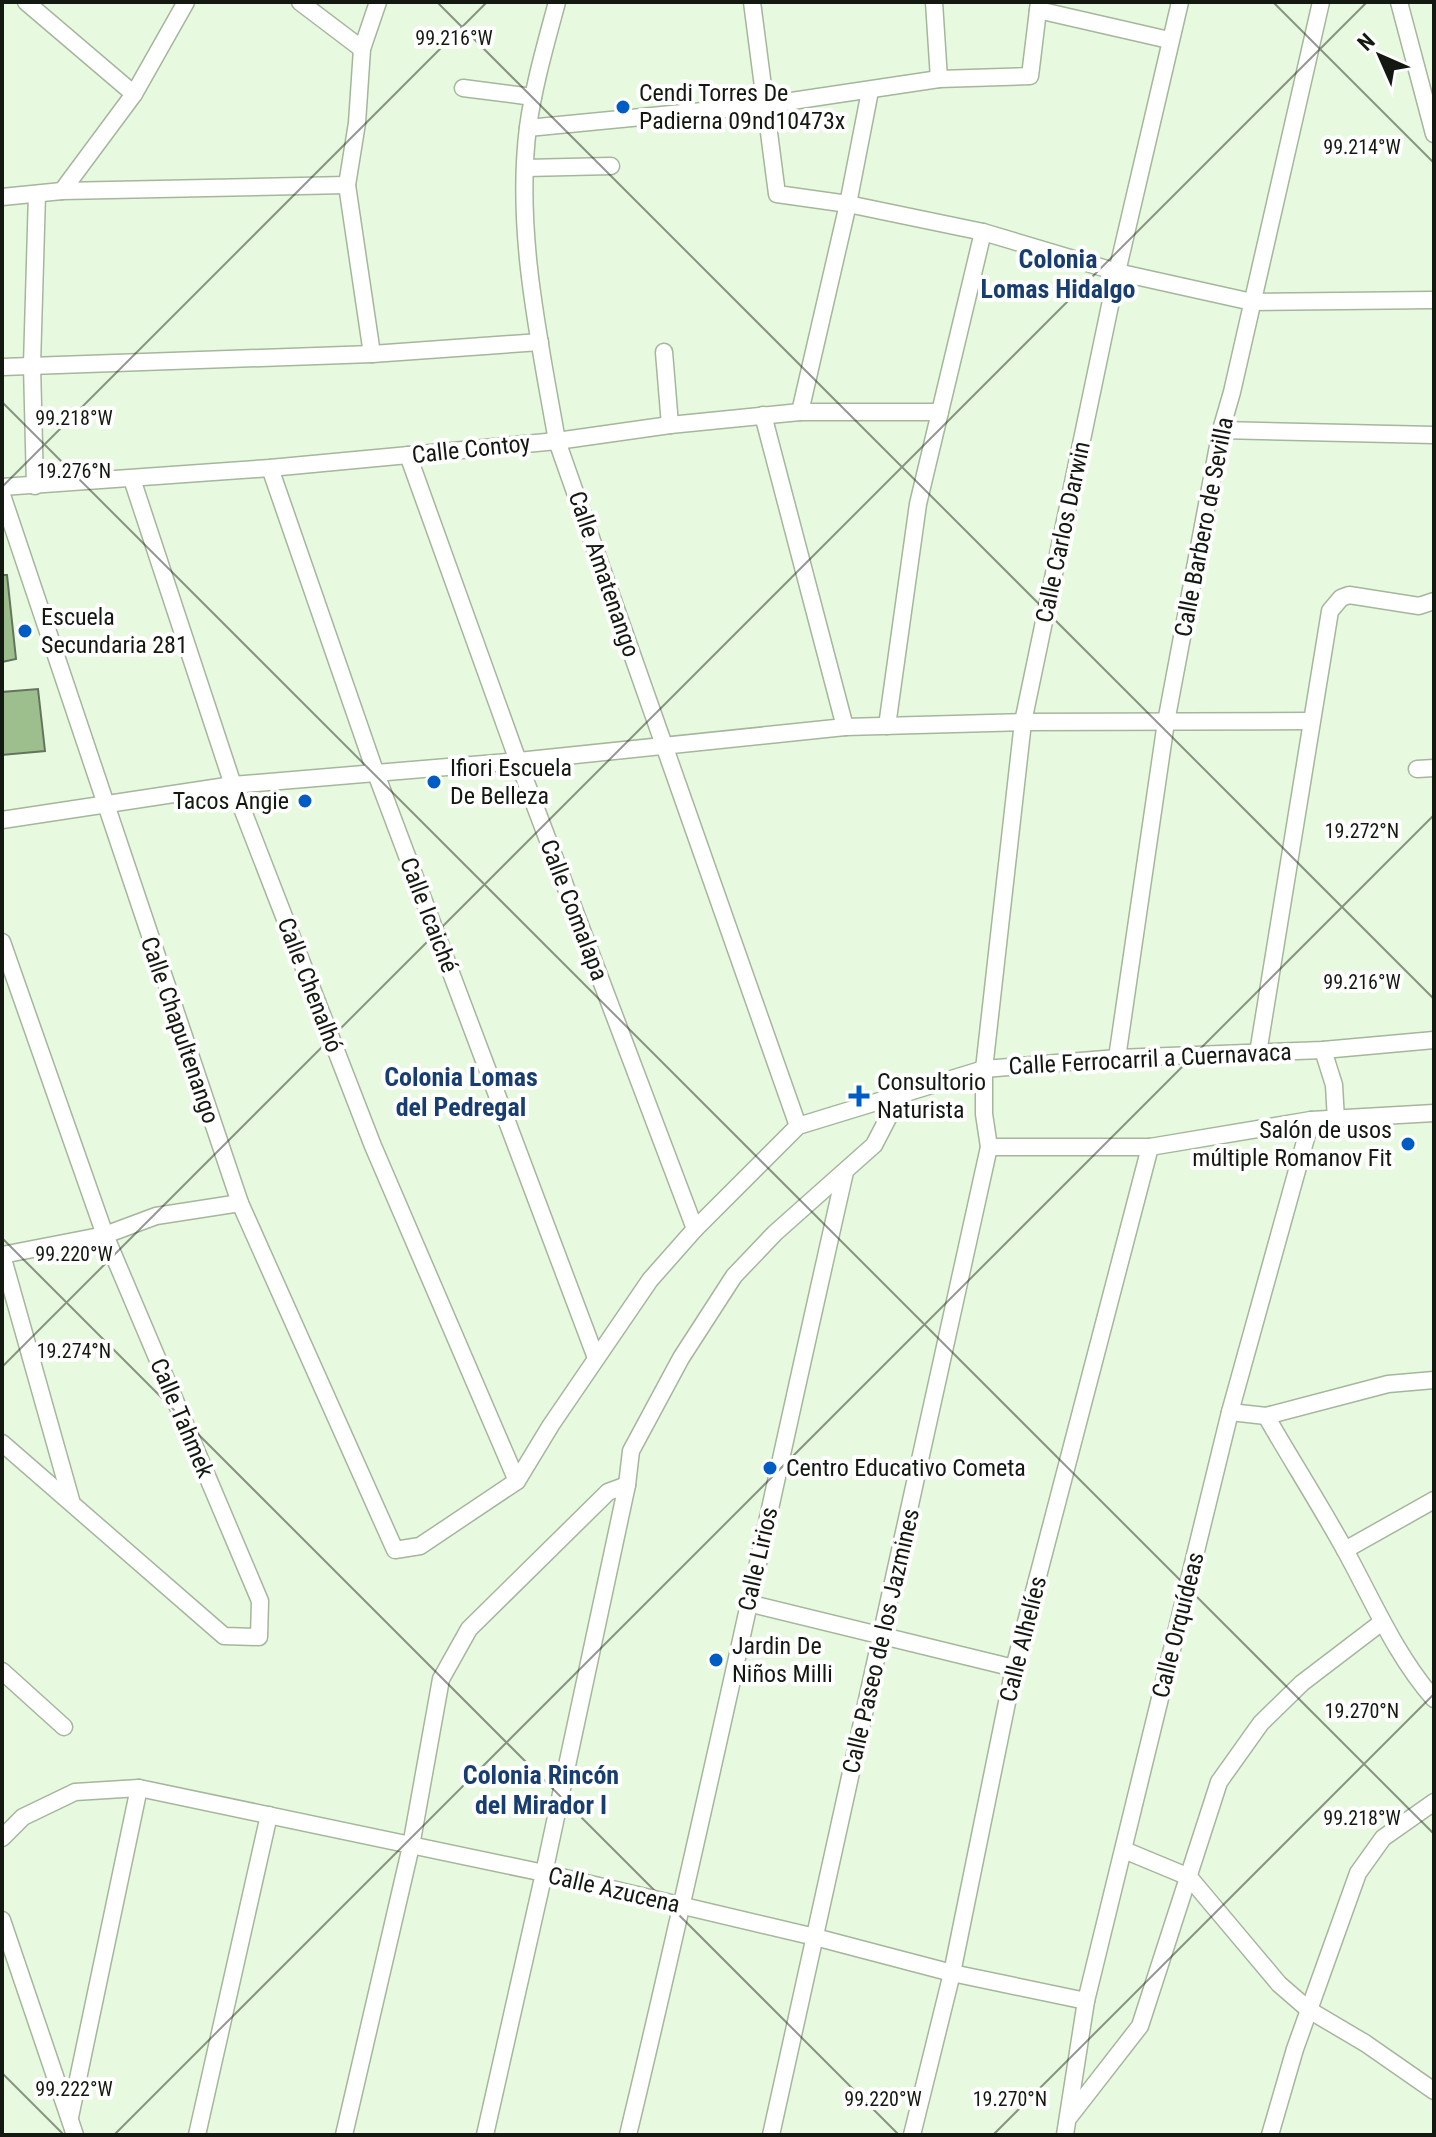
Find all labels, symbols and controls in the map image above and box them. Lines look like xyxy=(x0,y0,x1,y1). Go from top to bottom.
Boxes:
north arrow xyxy=(1340,16,1420,96)
text: 99.216°W xyxy=(415,26,493,50)
text: N xyxy=(1353,29,1380,56)
place label: Cendi Torres De Padierna 09nd10473x xyxy=(639,79,845,135)
marker: Cendi Torres De Padierna 09nd10473x xyxy=(614,98,632,116)
text: 99.214°W xyxy=(1323,135,1401,159)
district label: Colonia Lomas Hidalgo xyxy=(981,244,1136,304)
text: 99.218°W xyxy=(35,406,113,430)
street label: Calle Barbero de Sevilla xyxy=(1169,415,1239,639)
street label: Calle Contoy xyxy=(410,429,532,469)
street label: Calle Carlos Darwin xyxy=(1030,439,1096,625)
text: 19.276°N xyxy=(37,459,111,483)
street label: Calle Amatenango xyxy=(563,488,645,660)
place label: Escuela Secundaria 281 xyxy=(41,603,188,659)
marker: Escuela Secundaria 281 xyxy=(16,622,34,640)
place label: Ifiori Escuela De Belleza xyxy=(450,754,572,810)
marker: Ifiori Escuela De Belleza xyxy=(425,773,443,791)
place label: Tacos Angie xyxy=(173,787,289,815)
marker: Tacos Angie xyxy=(296,792,314,810)
text: 19.272°N xyxy=(1325,819,1399,843)
street label: Calle Comalapa xyxy=(534,836,614,984)
street label: Calle Icaiché xyxy=(394,854,464,976)
street label: Calle Chenalhó xyxy=(272,914,348,1056)
street label: Calle Chapultenango xyxy=(135,933,225,1127)
text: 99.216°W xyxy=(1323,970,1401,994)
street label: Calle Ferrocarril a Cuernavaca xyxy=(1008,1038,1292,1080)
district label: Colonia Lomas del Pedregal xyxy=(384,1062,538,1122)
place label: Consultorio Naturista xyxy=(877,1068,986,1124)
marker: Consultorio Naturista xyxy=(848,1085,870,1107)
place label: Salón de usos múltiple Romanov Fit xyxy=(1192,1116,1392,1172)
marker: Salón de usos múltiple Romanov Fit xyxy=(1399,1135,1417,1153)
text: 99.220°W xyxy=(35,1242,113,1266)
text: 19.274°N xyxy=(37,1339,111,1363)
street label: Calle Tahmek xyxy=(144,1354,220,1482)
place label: Centro Educativo Cometa xyxy=(786,1454,1026,1482)
marker: Centro Educativo Cometa xyxy=(761,1459,779,1477)
street label: Calle Lirios xyxy=(732,1504,784,1614)
street label: Calle Paseo de los Jazmines xyxy=(837,1506,925,1776)
street label: Calle Orquídeas xyxy=(1146,1549,1210,1701)
street label: Calle Alhelíes xyxy=(994,1573,1052,1705)
place label: Jardin De Niños Milli xyxy=(732,1632,833,1688)
marker: Jardin De Niños Milli xyxy=(707,1651,725,1669)
text: 19.270°N xyxy=(1325,1699,1399,1723)
district label: Colonia Rincón del Mirador I xyxy=(463,1760,619,1820)
text: 99.218°W xyxy=(1323,1806,1401,1830)
street label: Calle Azucena xyxy=(545,1861,683,1919)
text: 99.222°W xyxy=(35,2077,113,2101)
text: 99.220°W xyxy=(844,2087,922,2111)
text: 19.270°N xyxy=(973,2087,1047,2111)

